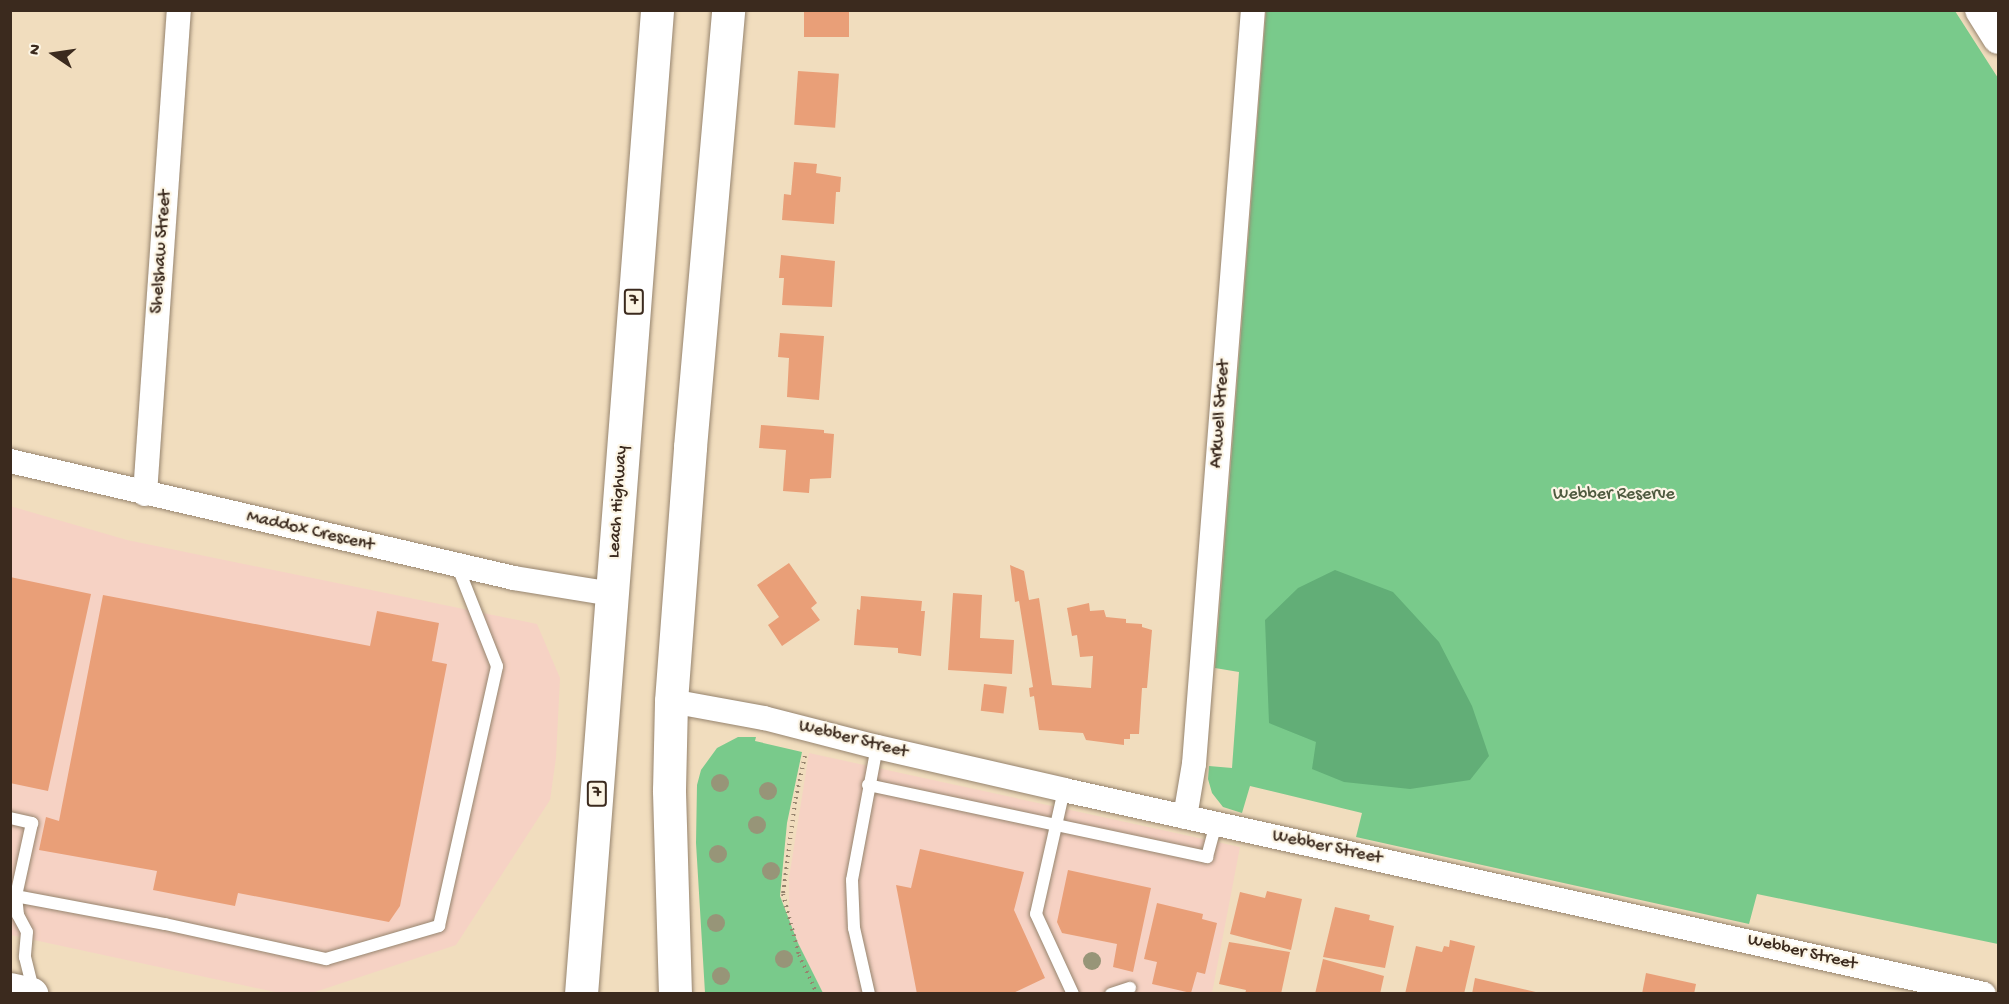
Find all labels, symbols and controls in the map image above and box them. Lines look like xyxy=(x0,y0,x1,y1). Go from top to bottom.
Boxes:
north arrow xyxy=(24,24,84,84)
text: N xyxy=(26,43,46,57)
street label: Shelshaw Street xyxy=(147,190,177,314)
road number: 7 xyxy=(624,289,644,315)
street label: Arkwell Street xyxy=(1206,359,1236,469)
street label: Leach Highway xyxy=(604,445,634,559)
park label: Webber Reserve xyxy=(1553,484,1675,506)
street label: Maddox Crescent xyxy=(244,507,376,557)
street label: Webber Street xyxy=(796,716,910,764)
road number: 7 xyxy=(586,781,608,807)
street label: Webber Street xyxy=(1270,826,1384,870)
street label: Webber Street xyxy=(1745,930,1859,976)

